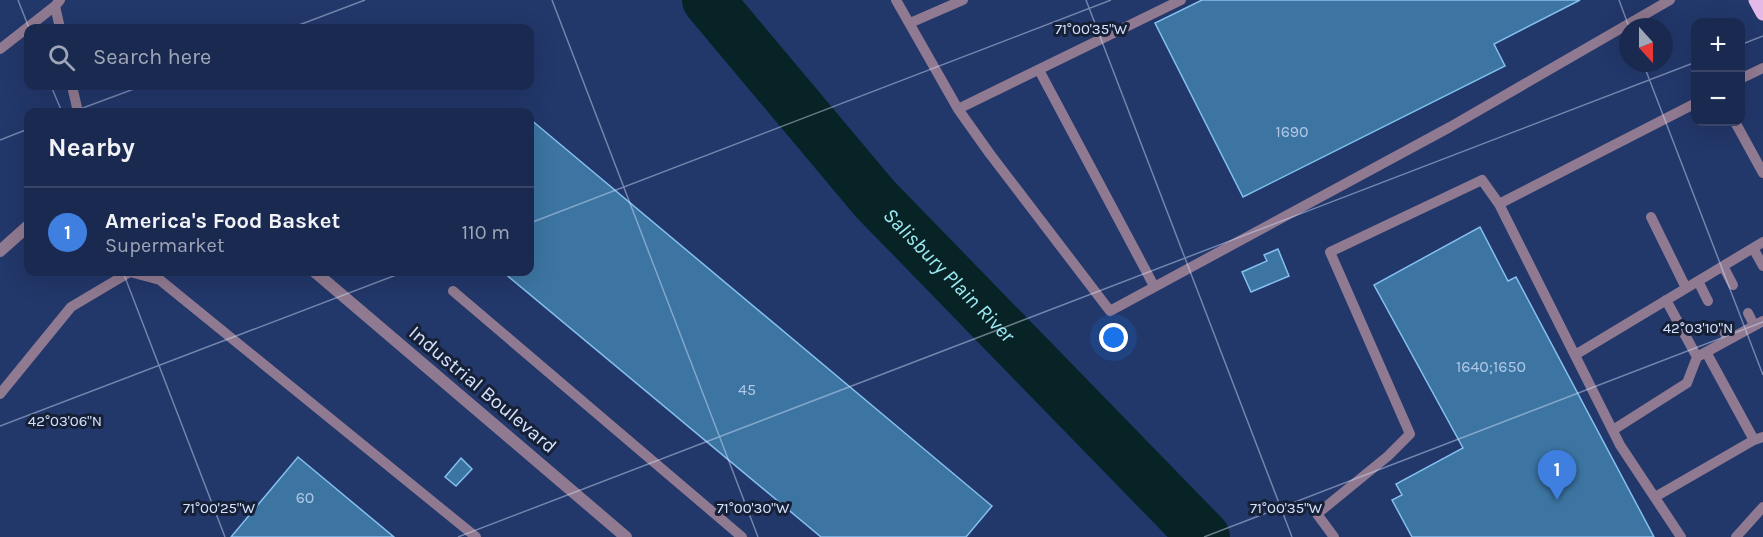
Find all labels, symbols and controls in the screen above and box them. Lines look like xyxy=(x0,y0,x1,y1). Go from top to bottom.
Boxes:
north arrow xyxy=(1619,18,1673,72)
map controls xyxy=(1691,18,1745,126)
button: + xyxy=(1691,18,1745,72)
text: 71°00'35"W xyxy=(1055,20,1128,38)
search box xyxy=(24,24,534,90)
icon: search xyxy=(45,41,78,74)
text: Search here xyxy=(93,44,211,70)
button: − xyxy=(1691,72,1745,126)
house number: 1690 xyxy=(1275,122,1309,141)
text: Nearby xyxy=(48,132,135,163)
water label: Salisbury Plain River xyxy=(878,203,1020,348)
text: America's Food Basket xyxy=(105,208,340,234)
text: 1 xyxy=(64,221,71,244)
text: 110 m xyxy=(461,221,510,244)
text: Supermarket xyxy=(105,234,224,257)
text: 42°03'10"N xyxy=(1663,319,1733,337)
street label: Industrial Boulevard xyxy=(404,321,561,458)
your location xyxy=(1099,323,1128,352)
house number: 1640;1650 xyxy=(1456,357,1526,376)
house number: 45 xyxy=(738,380,756,399)
text: 42°03'06"N xyxy=(28,412,102,430)
pin: 1 xyxy=(1538,450,1576,500)
house number: 60 xyxy=(296,488,314,507)
text: 71°00'25"W xyxy=(183,499,256,517)
text: 71°00'30"W xyxy=(717,499,790,517)
text: 71°00'35"W xyxy=(1250,499,1323,517)

